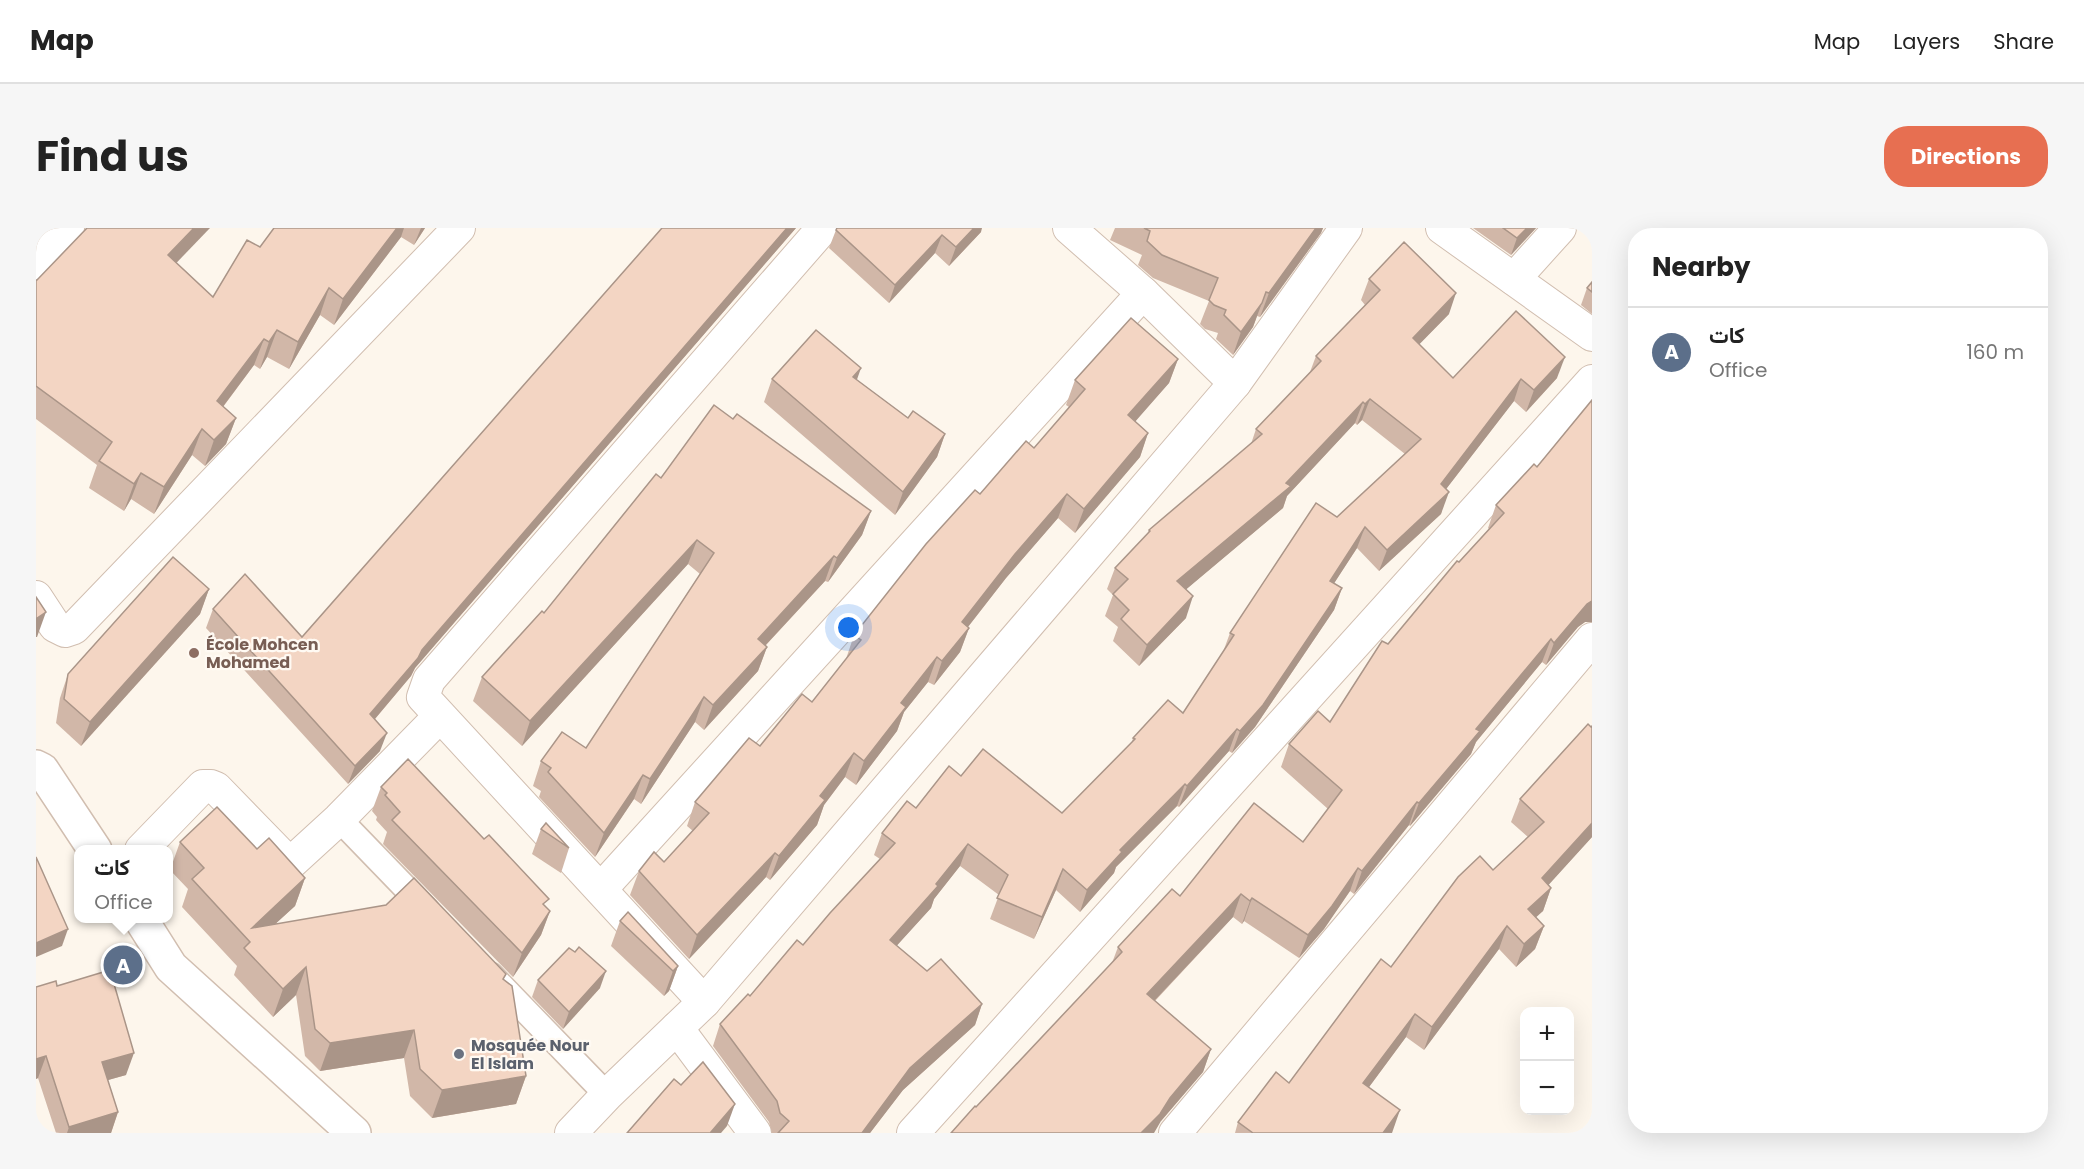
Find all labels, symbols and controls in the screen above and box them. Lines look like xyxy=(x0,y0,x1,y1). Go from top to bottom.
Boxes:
text: Map xyxy=(30,21,94,60)
text: Map xyxy=(1814,27,1860,56)
text: Layers xyxy=(1893,27,1960,56)
text: Share xyxy=(1993,27,2054,56)
button: Directions xyxy=(1884,126,2048,187)
text: Find us xyxy=(36,127,189,186)
text: Nearby xyxy=(1652,249,1750,285)
text: كات xyxy=(1709,320,1745,351)
text: A xyxy=(1664,338,1679,366)
text: 160 m xyxy=(1966,338,2024,366)
text: Office xyxy=(1709,356,1767,384)
your location xyxy=(834,613,863,642)
place label: École Mohcen Mohamed xyxy=(206,633,318,674)
marker: École Mohcen Mohamed xyxy=(187,646,201,660)
popup xyxy=(74,845,173,923)
text: كات xyxy=(94,852,130,883)
text: Office xyxy=(94,888,153,916)
pin: A xyxy=(104,942,142,988)
map controls xyxy=(1520,1007,1574,1115)
button: + xyxy=(1520,1007,1574,1061)
place label: Mosquée Nour El Islam xyxy=(471,1034,590,1075)
marker: Mosquée Nour El Islam xyxy=(452,1047,466,1061)
button: − xyxy=(1520,1061,1574,1115)

